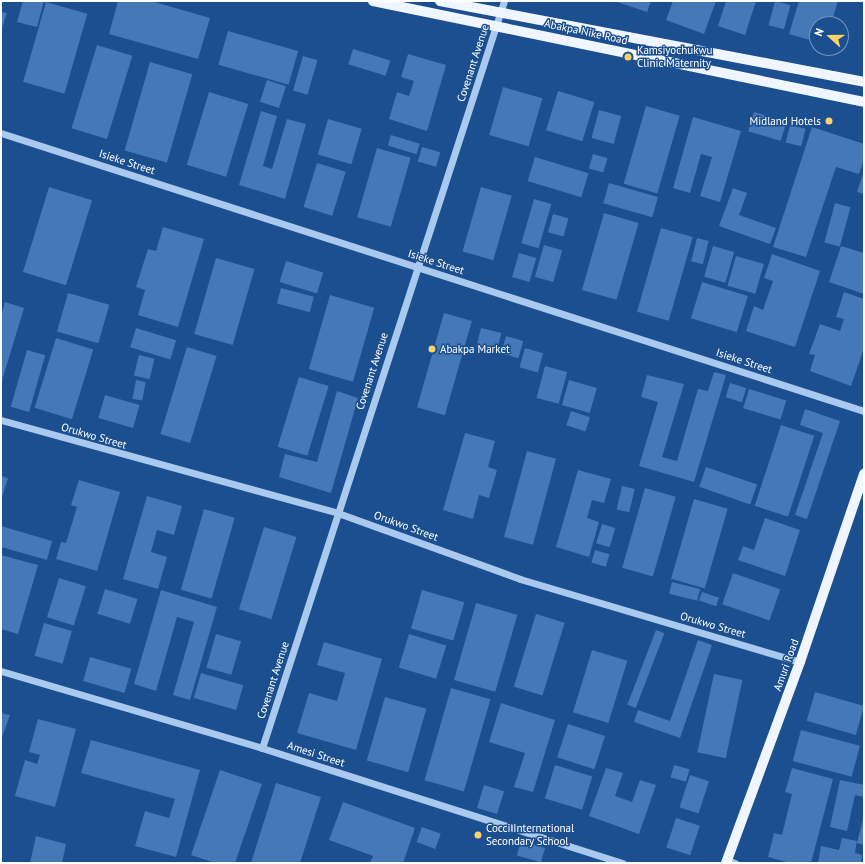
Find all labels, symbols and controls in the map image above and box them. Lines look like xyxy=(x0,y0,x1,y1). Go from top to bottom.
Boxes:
north arrow xyxy=(809,16,849,56)
street label: Abakpa Nike Road xyxy=(543,17,629,47)
street label: Covenant Avenue xyxy=(454,22,492,104)
text: N xyxy=(811,26,827,38)
place label: Kamsiyochukwu Clinic Maternity xyxy=(637,44,712,70)
marker: Kamsiyochukwu Clinic Maternity xyxy=(622,51,634,63)
place label: Midland Hotels xyxy=(750,114,821,128)
marker: Midland Hotels xyxy=(824,116,834,126)
street label: Isieke Street xyxy=(97,147,157,177)
street label: Isieke Street xyxy=(406,247,466,277)
street label: Covenant Avenue xyxy=(353,330,391,412)
place label: Abakpa Market xyxy=(440,342,510,356)
marker: Abakpa Market xyxy=(427,344,437,354)
street label: Isieke Street xyxy=(714,346,774,376)
street label: Orukwo Street xyxy=(60,420,128,452)
street label: Orukwo Street xyxy=(372,508,440,544)
street label: Orukwo Street xyxy=(679,609,747,641)
street label: Amuri Road xyxy=(771,637,801,693)
street label: Covenant Avenue xyxy=(254,639,292,721)
street label: Amesi Street xyxy=(286,739,346,769)
place label: Cocci International Secondary School xyxy=(486,822,574,848)
marker: Cocci International Secondary School xyxy=(473,830,483,840)

